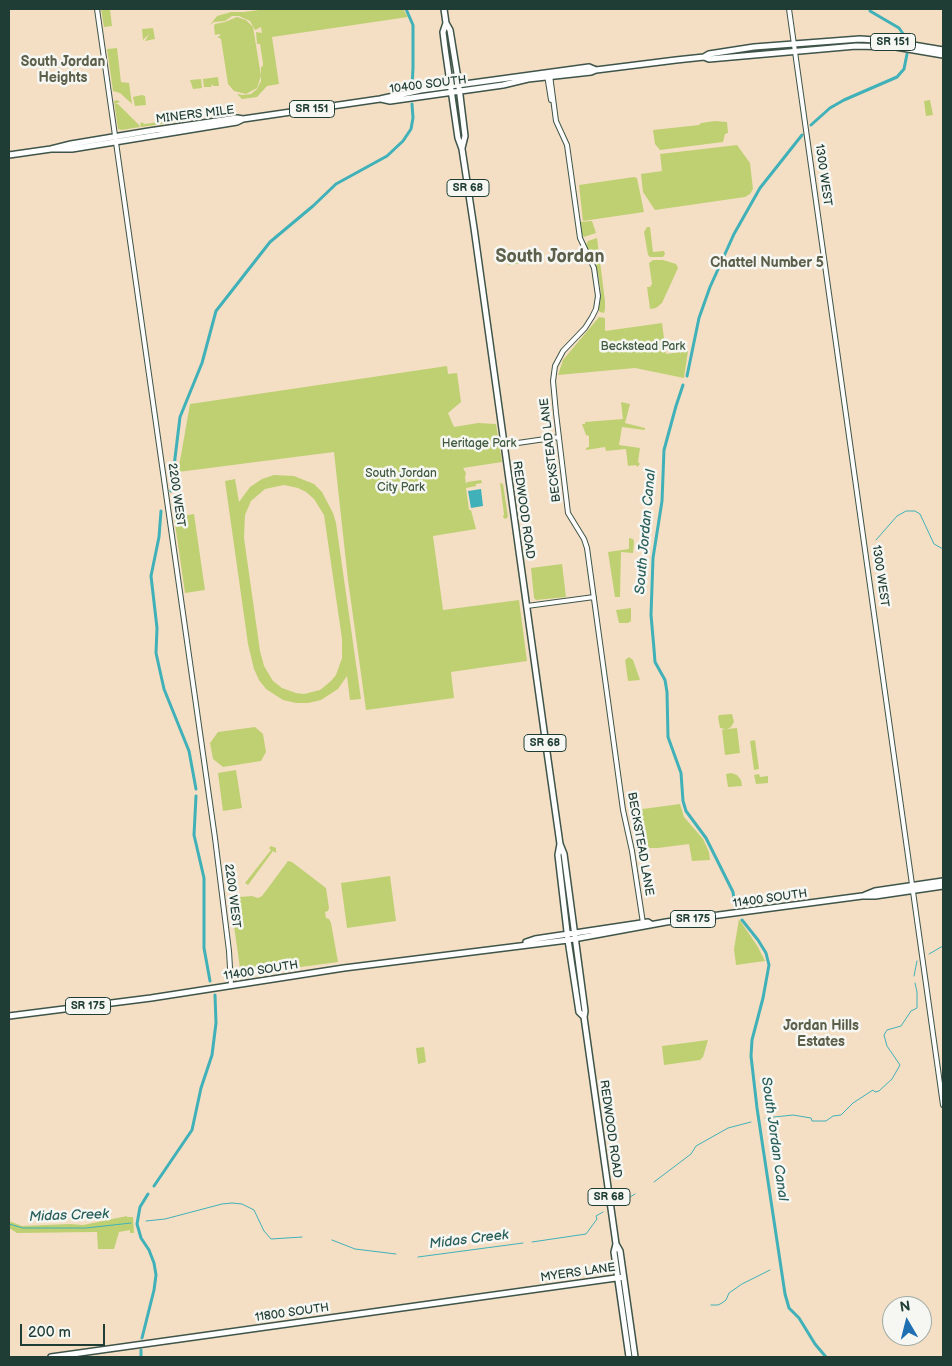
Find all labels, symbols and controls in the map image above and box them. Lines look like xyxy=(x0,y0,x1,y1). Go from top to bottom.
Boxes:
road number: SR 151 xyxy=(870,34,916,51)
district label: South Jordan Heights xyxy=(21,54,105,86)
street label: 10400 SOUTH xyxy=(389,73,467,97)
road number: SR 151 xyxy=(290,100,334,118)
street label: MINERS MILE xyxy=(155,103,235,127)
street label: 1300 WEST xyxy=(812,143,834,207)
road number: SR 68 xyxy=(447,180,489,197)
district label: South Jordan xyxy=(496,246,604,268)
district label: Chattel Number 5 xyxy=(710,255,824,271)
park label: Beckstead Park xyxy=(601,340,685,354)
street label: BECKSTEAD LANE xyxy=(537,397,565,503)
park label: Heritage Park xyxy=(442,437,516,451)
street label: REDWOOD ROAD xyxy=(509,460,537,560)
street label: 2200 WEST xyxy=(164,462,188,528)
park label: South Jordan City Park xyxy=(365,467,437,495)
water label: South Jordan Canal xyxy=(632,469,660,595)
street label: 1300 WEST xyxy=(869,544,891,608)
road number: SR 68 xyxy=(524,734,566,751)
street label: BECKSTEAD LANE xyxy=(624,791,656,897)
street label: 2200 WEST xyxy=(221,863,243,929)
street label: 11400 SOUTH xyxy=(732,887,808,911)
road number: SR 175 xyxy=(670,911,716,928)
street label: 11400 SOUTH xyxy=(223,958,299,984)
road number: SR 175 xyxy=(66,998,110,1014)
district label: Jordan Hills Estates xyxy=(783,1018,859,1050)
water label: South Jordan Canal xyxy=(757,1076,791,1202)
street label: REDWOOD ROAD xyxy=(596,1079,624,1179)
road number: SR 68 xyxy=(588,1188,630,1206)
water label: Midas Creek xyxy=(29,1206,109,1226)
water label: Midas Creek xyxy=(428,1227,510,1253)
street label: MYERS LANE xyxy=(540,1261,616,1285)
north arrow xyxy=(882,1296,932,1346)
text: N xyxy=(899,1297,911,1316)
street label: 11800 SOUTH xyxy=(254,1301,330,1325)
scale bar xyxy=(22,1314,108,1346)
text: 200 m xyxy=(28,1323,71,1342)

